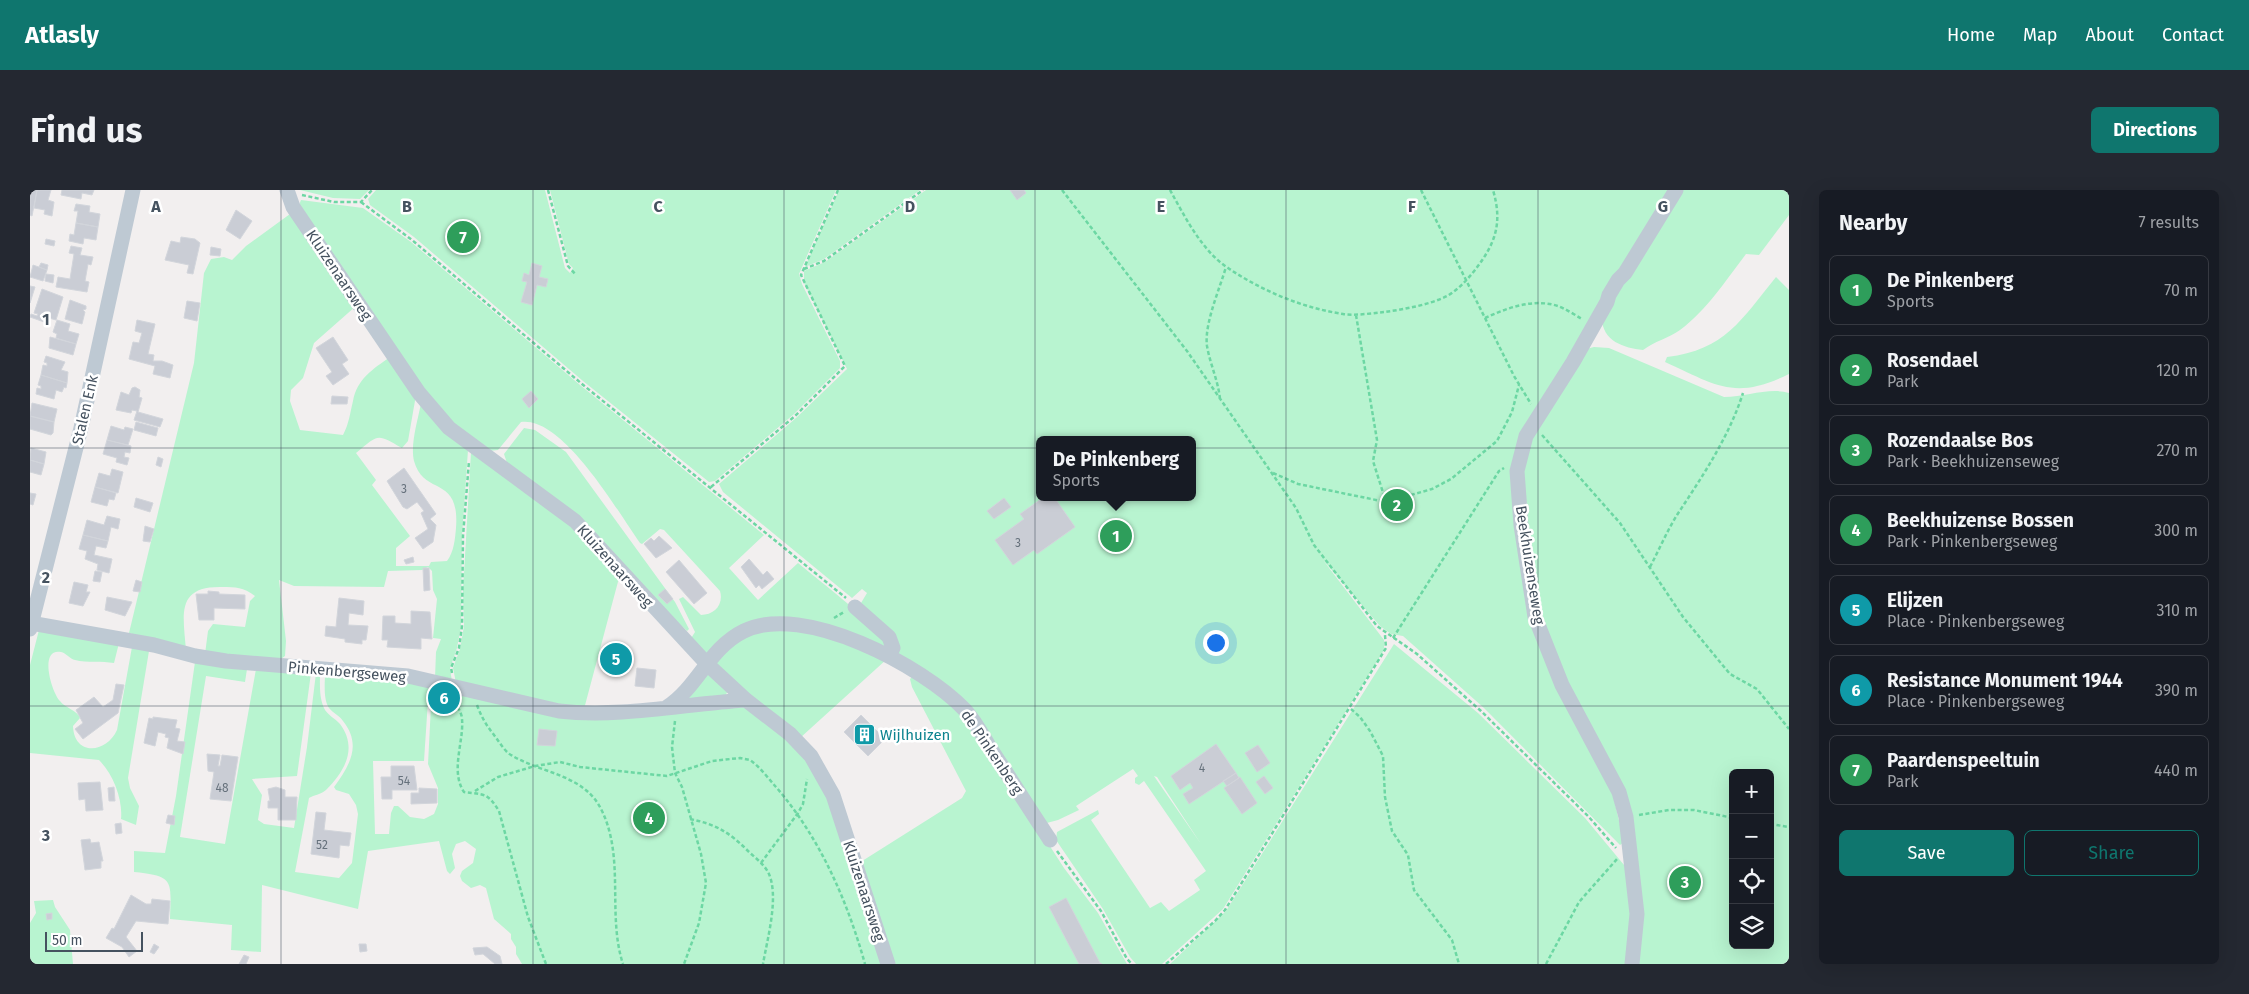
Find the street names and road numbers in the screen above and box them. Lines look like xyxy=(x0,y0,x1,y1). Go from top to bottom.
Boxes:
street label: Kluizenaarsweg xyxy=(302,226,376,324)
street label: Stalen Enk xyxy=(68,373,102,447)
street label: Beekhuizenseweg xyxy=(1512,504,1548,626)
street label: Kluizenaarsweg xyxy=(573,521,657,611)
street label: Pinkenbergseweg xyxy=(287,658,407,686)
street label: de Pinkenberg xyxy=(957,706,1027,798)
street label: Kluizenaarsweg xyxy=(839,838,889,944)

